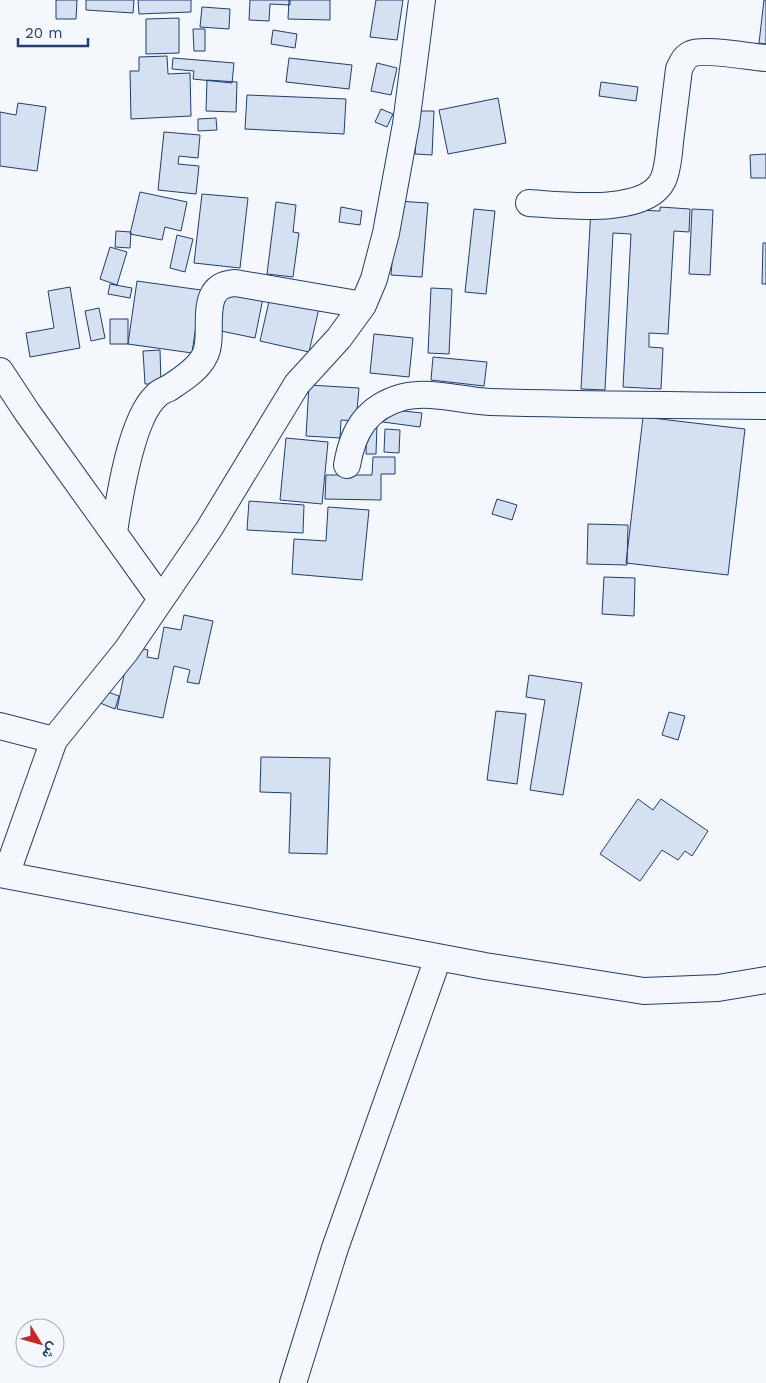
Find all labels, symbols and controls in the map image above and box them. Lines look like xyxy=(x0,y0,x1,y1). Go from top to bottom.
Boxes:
scale bar xyxy=(18,15,88,47)
text: 20 m xyxy=(25,24,63,42)
north arrow xyxy=(15,1318,65,1368)
text: ش xyxy=(38,1339,62,1362)

